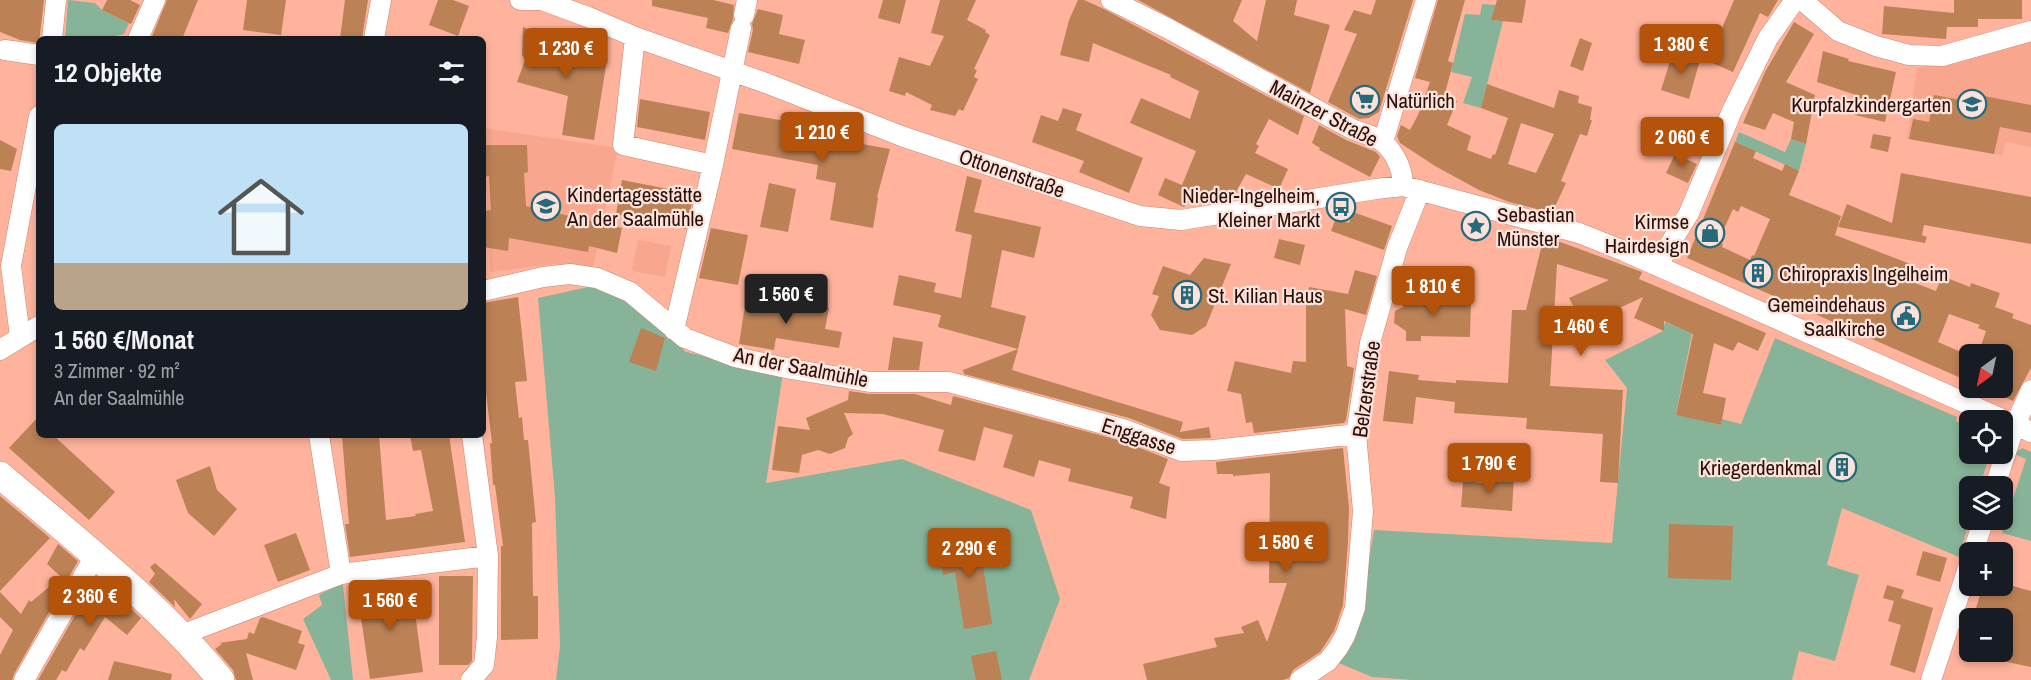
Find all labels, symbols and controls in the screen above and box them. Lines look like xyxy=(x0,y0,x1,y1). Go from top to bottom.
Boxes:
pin: 1 380 € xyxy=(1626,24,1736,75)
pin: 1 230 € xyxy=(511,28,621,79)
text: 1 380 € xyxy=(1654,30,1708,57)
text: 1 230 € xyxy=(539,34,593,61)
text: 12 Objekte xyxy=(54,55,162,90)
icon: filters xyxy=(435,56,468,89)
street label: Mainzer Straße xyxy=(1265,72,1383,154)
supermarket icon: Natürlich xyxy=(1349,84,1381,116)
place label: Natürlich xyxy=(1386,86,1455,115)
school or university icon: Kurpfalzkindergarten xyxy=(1956,88,1988,120)
place label: Kurpfalzkindergarten xyxy=(1791,90,1951,119)
pin: 1 210 € xyxy=(767,112,877,163)
pin: 2 060 € xyxy=(1627,117,1737,168)
text: 1 210 € xyxy=(795,118,849,145)
text: 2 060 € xyxy=(1655,123,1709,150)
street label: Ottonenstraße xyxy=(955,141,1069,205)
icon: home xyxy=(207,163,315,271)
place label: Kindertagesstätte An der Saalmühle xyxy=(566,180,704,233)
place label: Nieder-Ingelheim, Kleiner Markt xyxy=(1182,181,1320,234)
school or university icon: Kindertagesstätte An der Saalmühle xyxy=(530,190,562,222)
bus stop icon: Nieder-Ingelheim, Kleiner Markt xyxy=(1325,191,1357,223)
place label: Sebastian Münster xyxy=(1497,200,1575,253)
place label: Kirmse Hairdesign xyxy=(1605,207,1689,260)
place icon: Sebastian Münster xyxy=(1460,210,1492,242)
shop icon: Kirmse Hairdesign xyxy=(1694,217,1726,249)
building icon: Chiropraxis Ingelheim xyxy=(1742,257,1774,289)
place label: Chiropraxis Ingelheim xyxy=(1779,259,1948,288)
pin: 1 810 € xyxy=(1378,266,1488,317)
text: 1 810 € xyxy=(1406,272,1460,299)
pin: 1 560 € xyxy=(731,274,841,325)
building icon: St. Kilian Haus xyxy=(1171,279,1203,311)
text: 1 560 € xyxy=(759,280,813,307)
place label: St. Kilian Haus xyxy=(1208,281,1323,310)
place label: Gemeindehaus Saalkirche xyxy=(1767,290,1885,343)
public building icon: Gemeindehaus Saalkirche xyxy=(1890,300,1922,332)
pin: 1 460 € xyxy=(1526,306,1636,357)
text: 1 460 € xyxy=(1554,312,1608,339)
text: 1 560 €/Monat xyxy=(54,322,194,357)
street label: Belzerstraße xyxy=(1345,339,1387,439)
street label: An der Saalmühle xyxy=(730,340,871,394)
north arrow xyxy=(1959,344,2013,398)
map controls xyxy=(1959,344,2013,662)
text: 3 Zimmer · 92 m² xyxy=(54,357,180,384)
text: An der Saalmühle xyxy=(54,384,184,411)
street label: Enggasse xyxy=(1098,410,1180,462)
button: locate xyxy=(1959,410,2013,464)
pin: 1 790 € xyxy=(1434,443,1544,494)
text: 1 790 € xyxy=(1462,449,1516,476)
building icon: Kriegerdenkmal xyxy=(1826,451,1858,483)
place label: Kriegerdenkmal xyxy=(1699,453,1821,482)
button: layers xyxy=(1959,476,2013,530)
pin: 1 580 € xyxy=(1231,522,1341,573)
pin: 2 290 € xyxy=(914,528,1024,579)
text: 1 580 € xyxy=(1259,528,1313,555)
text: 2 290 € xyxy=(942,534,996,561)
button: + xyxy=(1959,542,2013,596)
pin: 2 360 € xyxy=(35,576,145,627)
pin: 1 560 € xyxy=(335,580,445,631)
text: 2 360 € xyxy=(63,582,117,609)
text: 1 560 € xyxy=(363,586,417,613)
button: − xyxy=(1959,608,2013,662)

